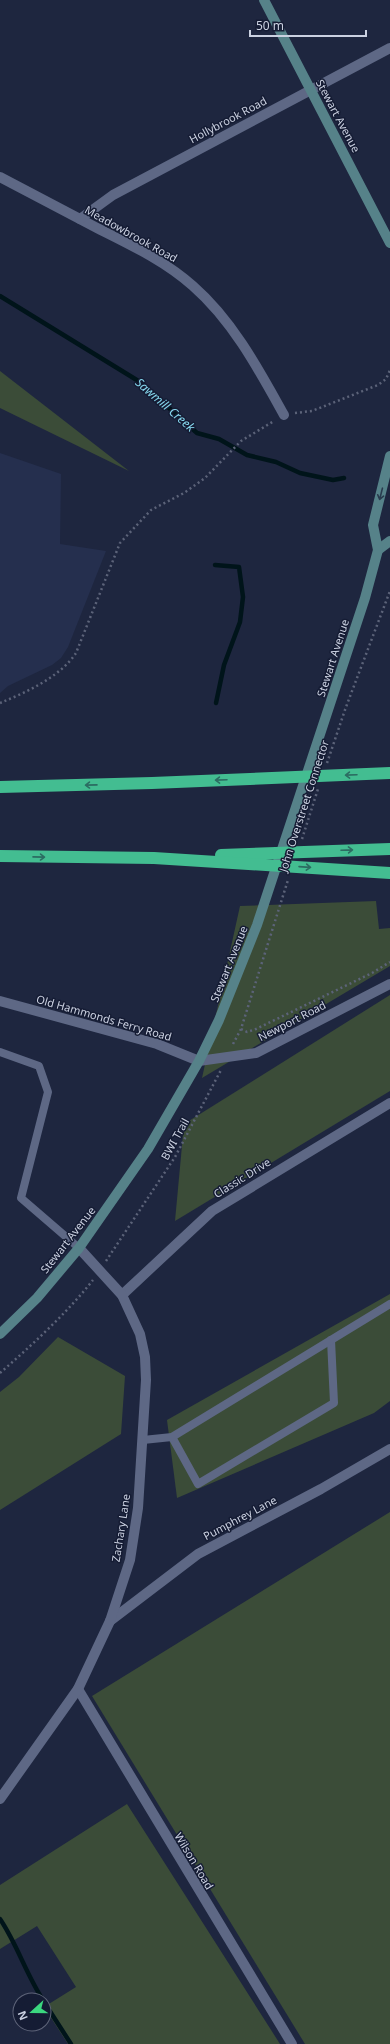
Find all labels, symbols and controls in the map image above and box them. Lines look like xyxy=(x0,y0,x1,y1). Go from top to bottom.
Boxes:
scale bar xyxy=(250,12,366,38)
text: 50 m xyxy=(256,17,284,34)
street label: Stewart Avenue xyxy=(313,77,364,155)
street label: Hollybrook Road xyxy=(186,93,269,146)
street label: Meadowbrook Road xyxy=(82,202,180,265)
water label: Sawmill Creek xyxy=(132,374,200,436)
one-way arrow xyxy=(377,487,384,500)
street label: Stewart Avenue xyxy=(313,617,352,699)
street label: John Overstreet Connector xyxy=(275,738,332,875)
one-way arrow xyxy=(345,771,358,779)
one-way arrow xyxy=(215,777,228,784)
one-way arrow xyxy=(85,781,98,788)
one-way arrow xyxy=(340,847,353,854)
one-way arrow xyxy=(32,853,45,861)
one-way arrow xyxy=(298,864,311,871)
street label: Stewart Avenue xyxy=(206,924,251,1004)
street label: Old Hammonds Ferry Road xyxy=(35,991,174,1044)
street label: Newport Road xyxy=(255,997,328,1044)
street label: BWI Trail xyxy=(157,1115,192,1162)
street label: Classic Drive xyxy=(210,1154,273,1201)
street label: Stewart Avenue xyxy=(37,1203,98,1276)
street label: Pumphrey Lane xyxy=(200,1492,279,1543)
street label: Zachary Lane xyxy=(108,1493,133,1563)
street label: Wilson Road xyxy=(172,1829,217,1892)
north arrow xyxy=(12,1992,52,2032)
text: N xyxy=(14,2009,31,2023)

